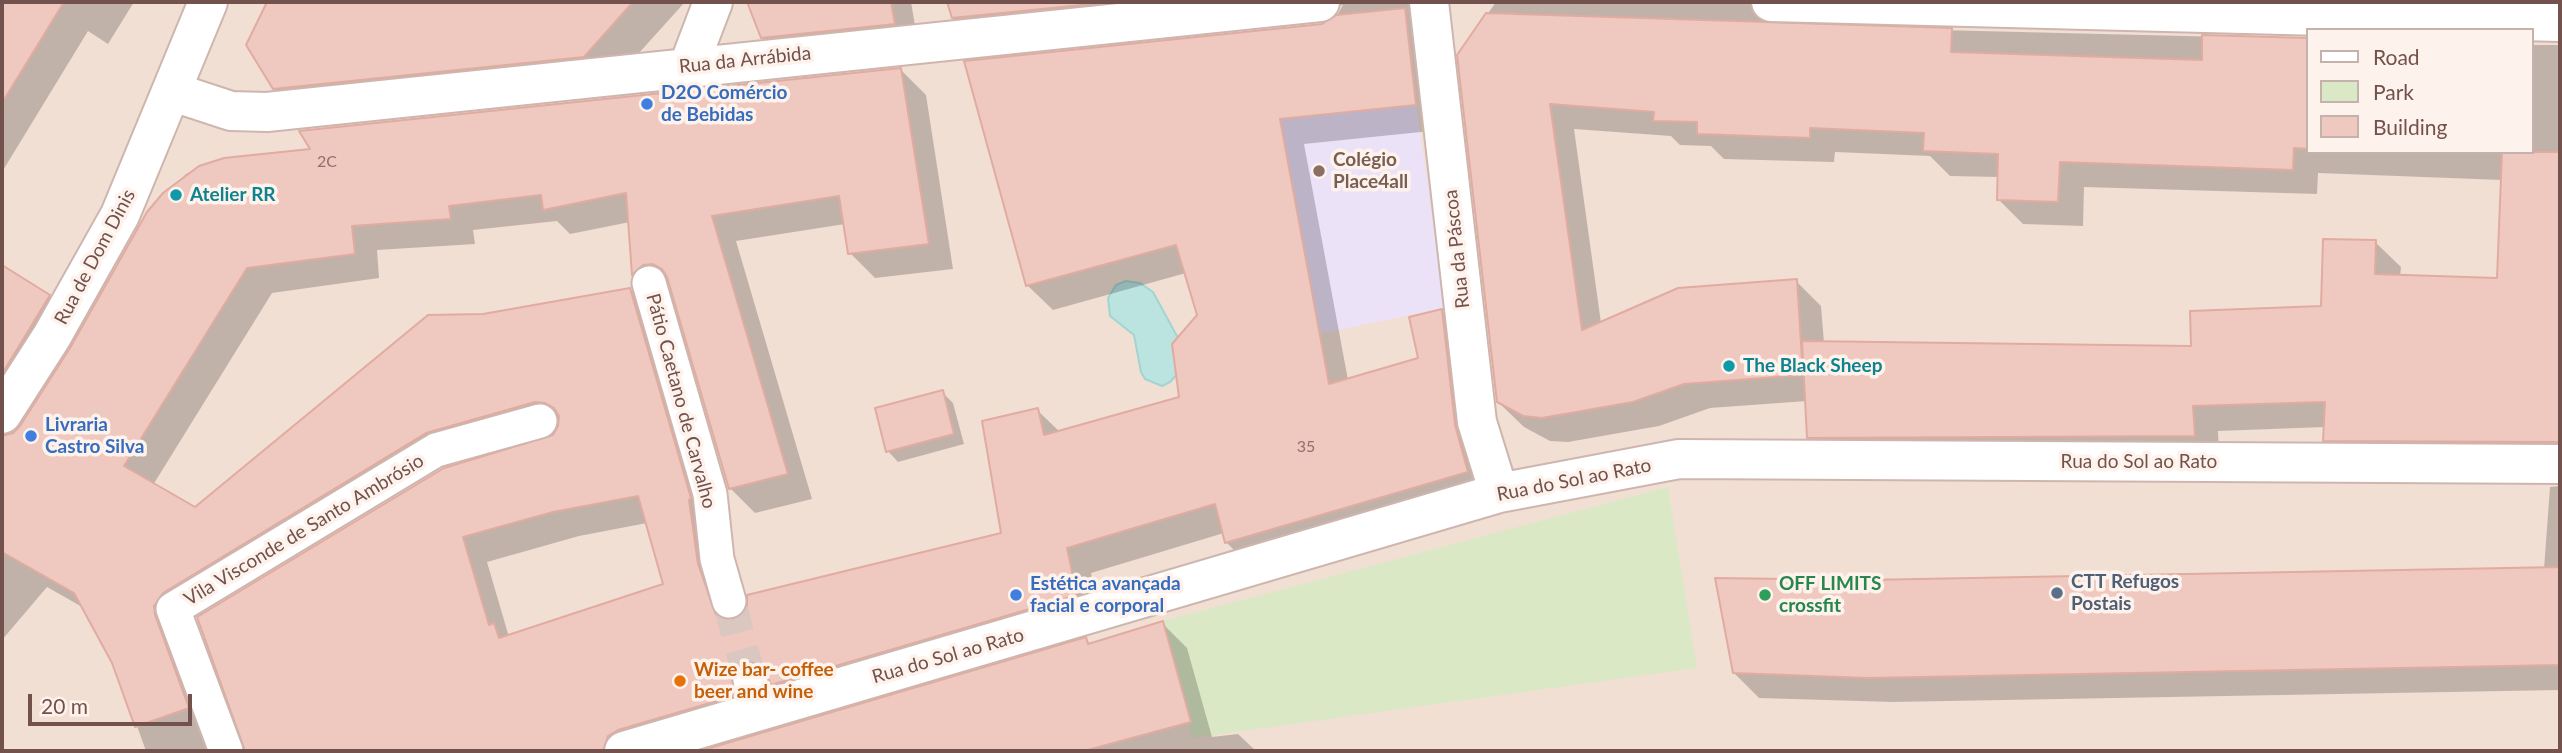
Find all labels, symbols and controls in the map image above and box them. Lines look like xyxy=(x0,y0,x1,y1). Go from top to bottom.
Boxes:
legend xyxy=(2306,28,2534,154)
street label: Rua da Arrábida xyxy=(678,42,812,78)
text: Road xyxy=(2373,44,2420,69)
text: Park xyxy=(2373,79,2414,104)
place label: D2O Comércio de Bebidas xyxy=(661,82,787,126)
marker: D2O Comércio de Bebidas xyxy=(639,96,655,112)
text: Building xyxy=(2373,114,2448,139)
place label: Colégio Place4all xyxy=(1333,149,1408,193)
house number: 2C xyxy=(317,152,337,172)
marker: Colégio Place4all xyxy=(1311,163,1327,179)
place label: Atelier RR xyxy=(190,184,276,206)
street label: Rua de Dom Dinis xyxy=(50,186,140,328)
marker: Atelier RR xyxy=(168,187,184,203)
street label: Rua da Páscoa xyxy=(1439,189,1475,309)
street label: Pátio Caetano de Carvalho xyxy=(641,291,721,511)
place label: The Black Sheep xyxy=(1743,355,1882,377)
marker: The Black Sheep xyxy=(1721,358,1737,374)
place label: Livraria Castro Silva xyxy=(45,414,144,458)
marker: Livraria Castro Silva xyxy=(23,428,39,444)
house number: 35 xyxy=(1297,437,1315,457)
street label: Vila Visconde de Santo Ambrósio xyxy=(180,449,428,611)
street label: Rua do Sol ao Rato xyxy=(2061,451,2217,473)
street label: Rua do Sol ao Rato xyxy=(1495,454,1653,506)
place label: CTT Refugos Postais xyxy=(2071,571,2179,615)
place label: Estética avançada facial e corporal xyxy=(1030,573,1181,617)
place label: OFF LIMITS crossfit xyxy=(1779,573,1881,617)
marker: CTT Refugos Postais xyxy=(2049,585,2065,601)
marker: Estética avançada facial e corporal xyxy=(1008,587,1024,603)
marker: OFF LIMITS crossfit xyxy=(1757,587,1773,603)
street label: Rua do Sol ao Rato xyxy=(870,623,1026,689)
place label: Wize bar- coffee beer and wine xyxy=(694,659,834,703)
marker: Wize bar- coffee beer and wine xyxy=(672,673,688,689)
scale bar xyxy=(32,680,196,724)
text: 20 m xyxy=(41,693,88,718)

